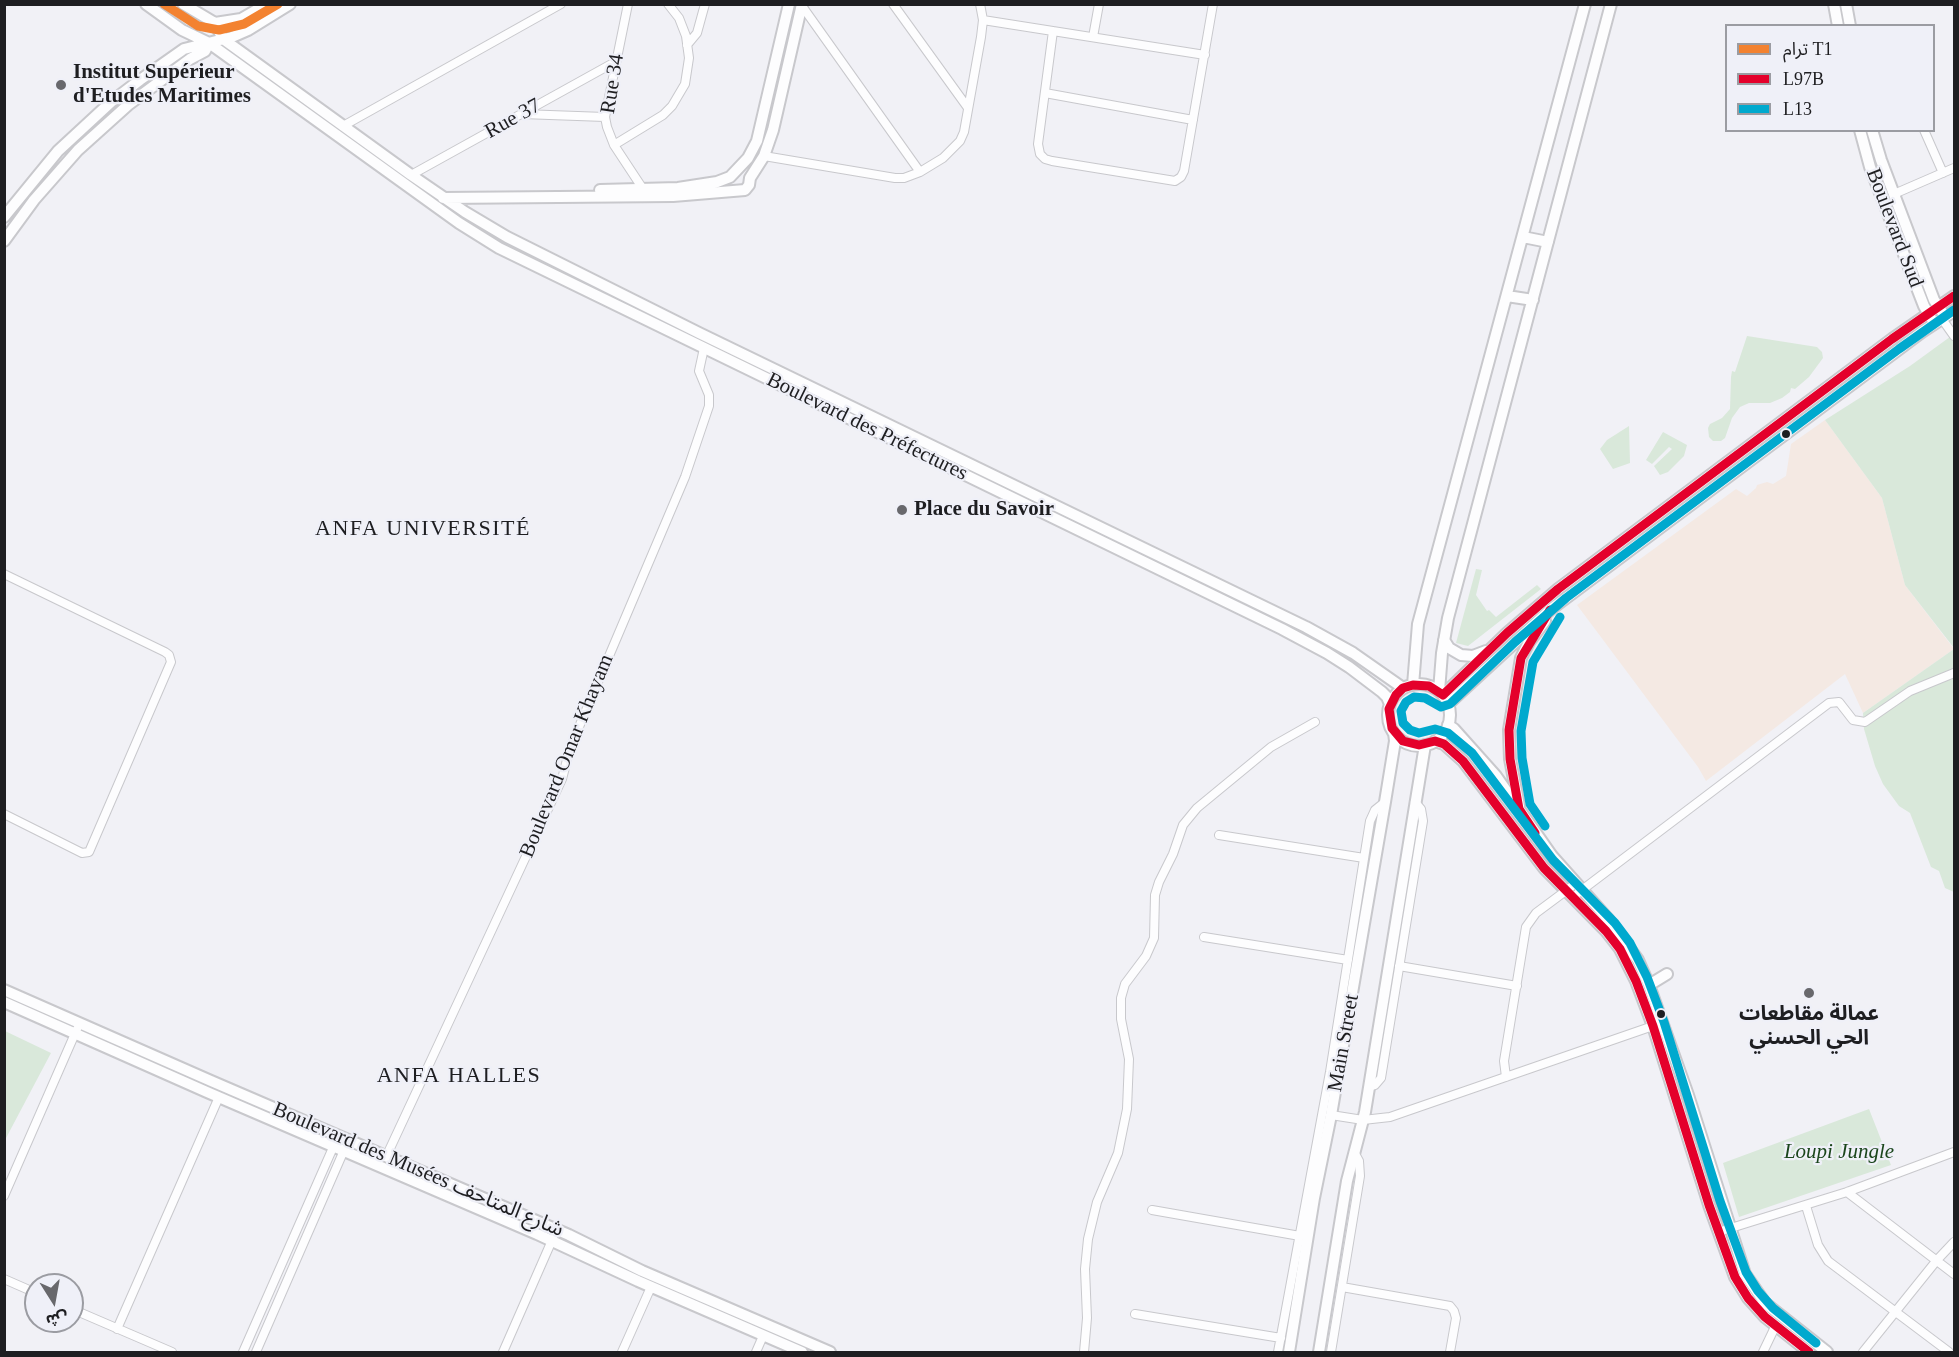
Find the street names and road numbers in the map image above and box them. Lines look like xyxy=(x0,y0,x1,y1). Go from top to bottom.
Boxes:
street label: Rue 34 xyxy=(596,52,630,116)
street label: Rue 37 xyxy=(481,93,545,145)
street label: Boulevard Sud xyxy=(1860,165,1928,291)
street label: Boulevard des Préfectures xyxy=(762,367,972,487)
street label: Boulevard Omar Khayam xyxy=(515,651,619,861)
street label: Main Street xyxy=(1323,992,1365,1094)
street label: Boulevard des Musées شارع المتاحف xyxy=(269,1097,567,1243)

